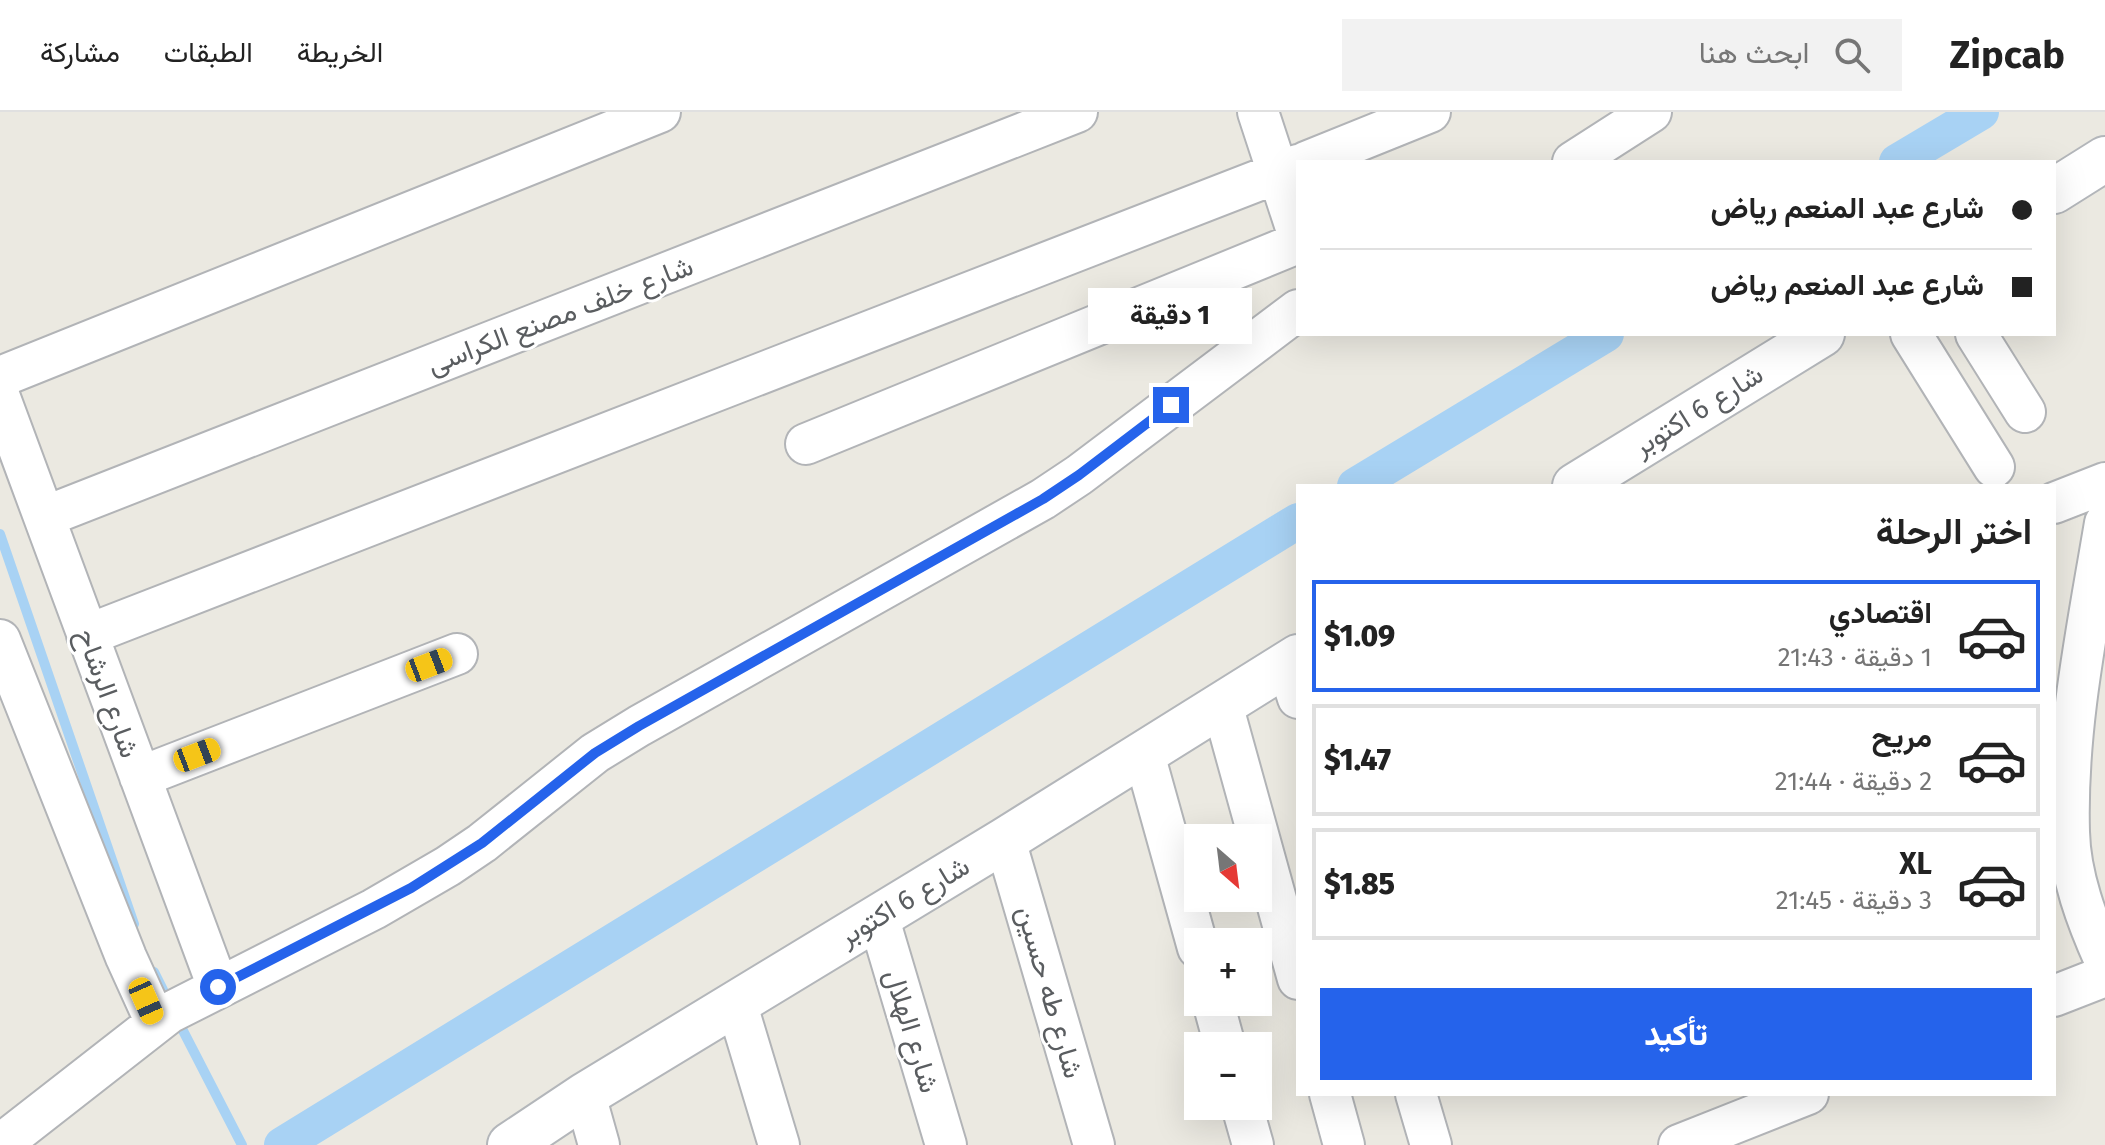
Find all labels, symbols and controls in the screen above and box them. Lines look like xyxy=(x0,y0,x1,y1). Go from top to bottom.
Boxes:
search box xyxy=(1342,19,1902,91)
text: Zipcab xyxy=(1950,32,2065,78)
icon: search xyxy=(1830,33,1874,77)
text: ابحث هنا xyxy=(1699,35,1810,71)
text: مشاركة xyxy=(40,36,120,69)
text: الطبقات xyxy=(164,36,253,69)
text: الخريطة xyxy=(297,36,383,69)
text: شارع عبد المنعم رياض xyxy=(1710,190,1984,226)
street label: شارع خلف مصنع الكراسى xyxy=(422,249,699,384)
text: شارع عبد المنعم رياض xyxy=(1710,267,1984,303)
callout: 1 دقيقة xyxy=(1089,289,1253,345)
text: 1 دقيقة xyxy=(1130,300,1210,331)
street label: شارع 6 اكتوبر xyxy=(1626,357,1770,465)
route end xyxy=(1153,387,1189,423)
text: اختر الرحلة xyxy=(1876,510,2032,554)
text: اقتصادي xyxy=(1829,595,1932,631)
icon: car xyxy=(1956,600,2028,672)
text: $1.09 xyxy=(1324,618,1395,654)
street label: شارع الرشاح xyxy=(68,624,147,763)
text: 1 دقيقة · 21:43 xyxy=(1778,642,1932,673)
car xyxy=(402,645,456,685)
text: مريح xyxy=(1872,719,1932,755)
icon: car xyxy=(1956,724,2028,796)
car xyxy=(170,735,224,775)
text: $1.47 xyxy=(1324,742,1391,778)
text: 2 دقيقة · 21:44 xyxy=(1775,766,1932,797)
north arrow xyxy=(1184,824,1272,912)
map controls xyxy=(1184,824,1272,1120)
text: XL xyxy=(1899,846,1932,882)
icon: car xyxy=(1956,848,2028,920)
street label: شارع 6 اكتوبر xyxy=(832,849,976,955)
text: $1.85 xyxy=(1324,866,1395,902)
text: 3 دقيقة · 21:45 xyxy=(1776,885,1932,916)
street label: شارع طه حسين xyxy=(1008,902,1090,1082)
button: + xyxy=(1184,928,1272,1016)
street label: شارع الهلال xyxy=(876,965,946,1097)
route start xyxy=(200,969,236,1005)
car xyxy=(125,974,167,1028)
button: تأكيد xyxy=(1320,988,2032,1080)
button: − xyxy=(1184,1032,1272,1120)

